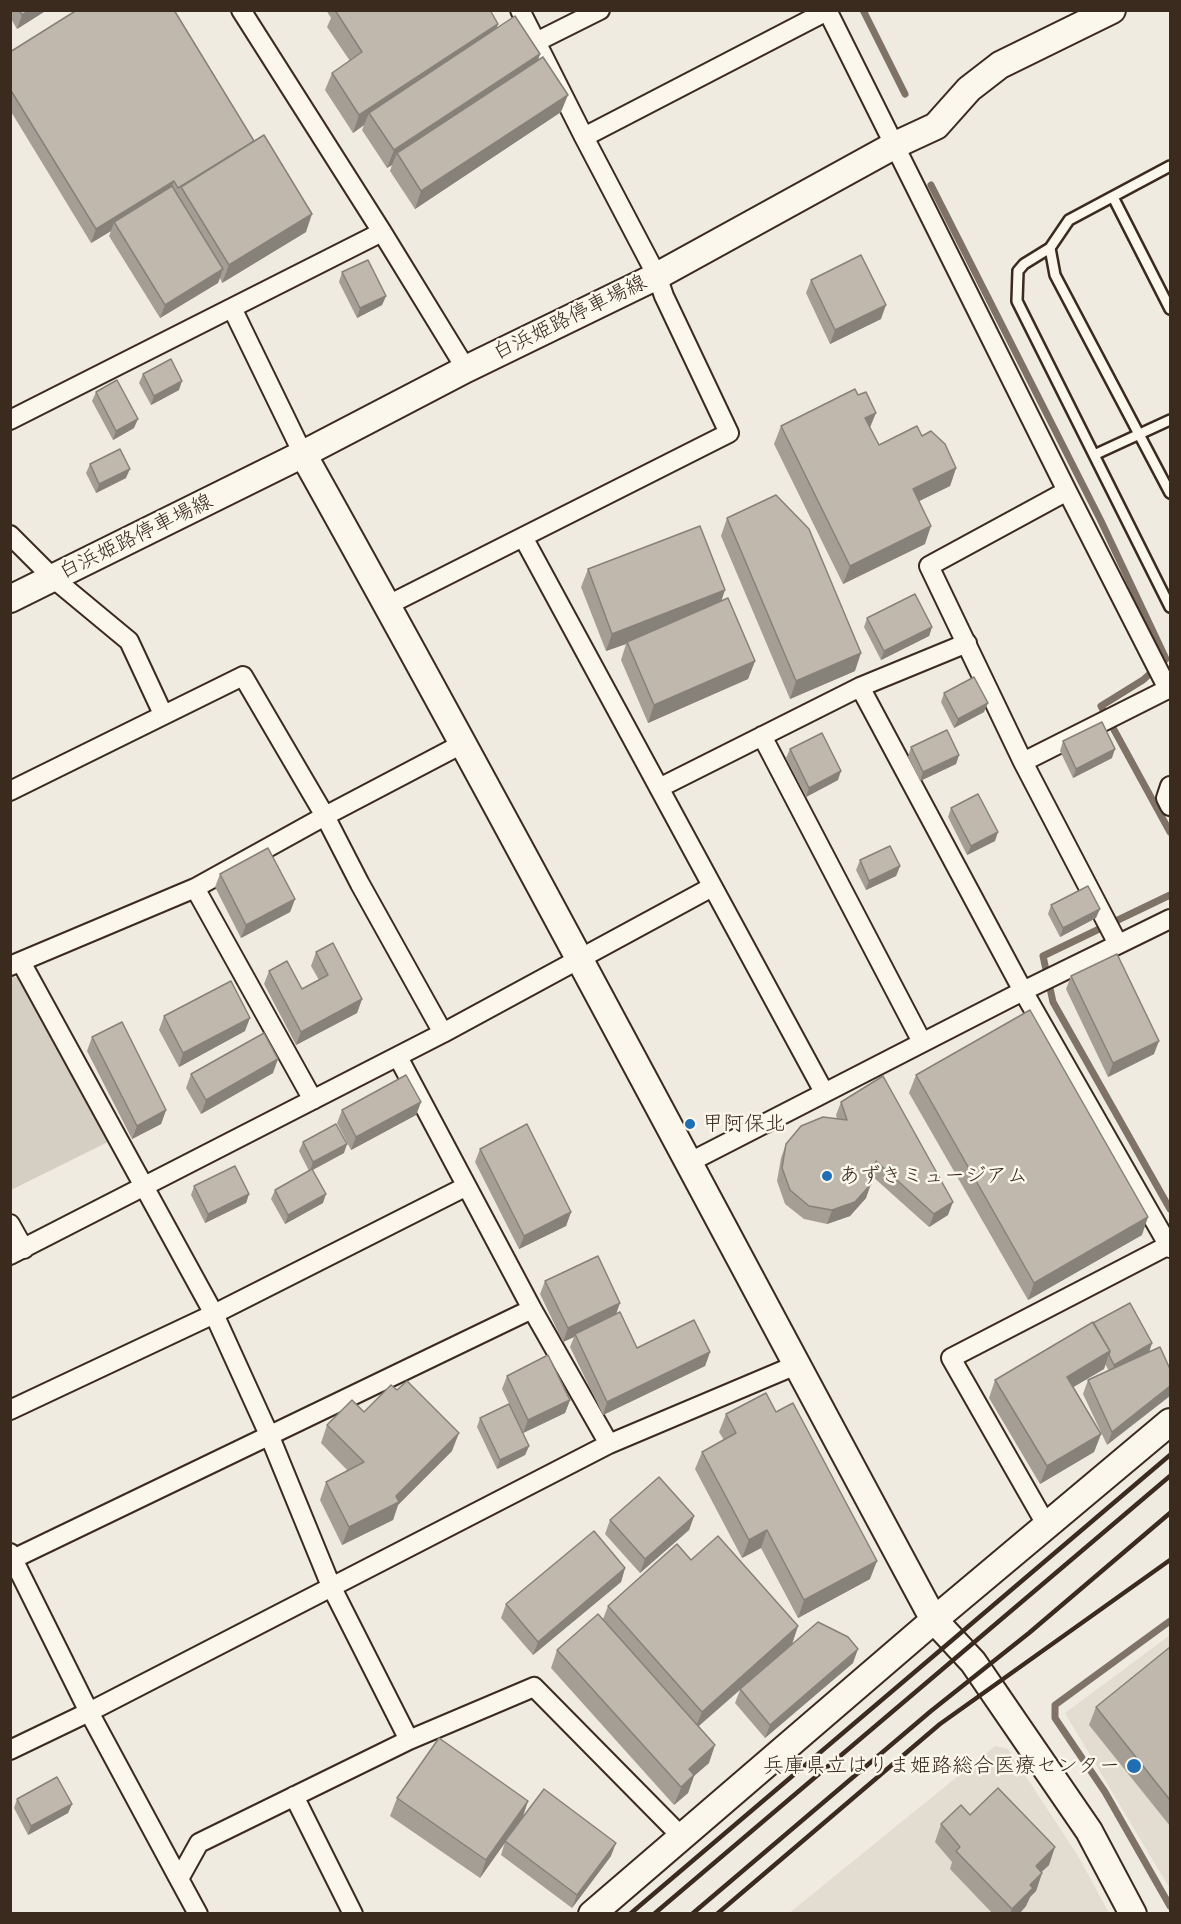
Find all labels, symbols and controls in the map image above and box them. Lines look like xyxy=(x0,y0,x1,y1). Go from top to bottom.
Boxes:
street label: 白浜姫路停車場線 xyxy=(489,270,651,366)
street label: 白浜姫路停車場線 xyxy=(55,489,217,585)
place label: 甲阿保北 xyxy=(702,1111,786,1137)
marker: 甲阿保北 xyxy=(683,1117,697,1131)
place label: あずきミュージアム xyxy=(839,1163,1028,1189)
marker: あずきミュージアム xyxy=(820,1169,834,1183)
place label: 兵庫県立はりま姫路総合医療センター xyxy=(763,1753,1120,1779)
marker: 兵庫県立はりま姫路総合医療センター xyxy=(1125,1757,1143,1775)

